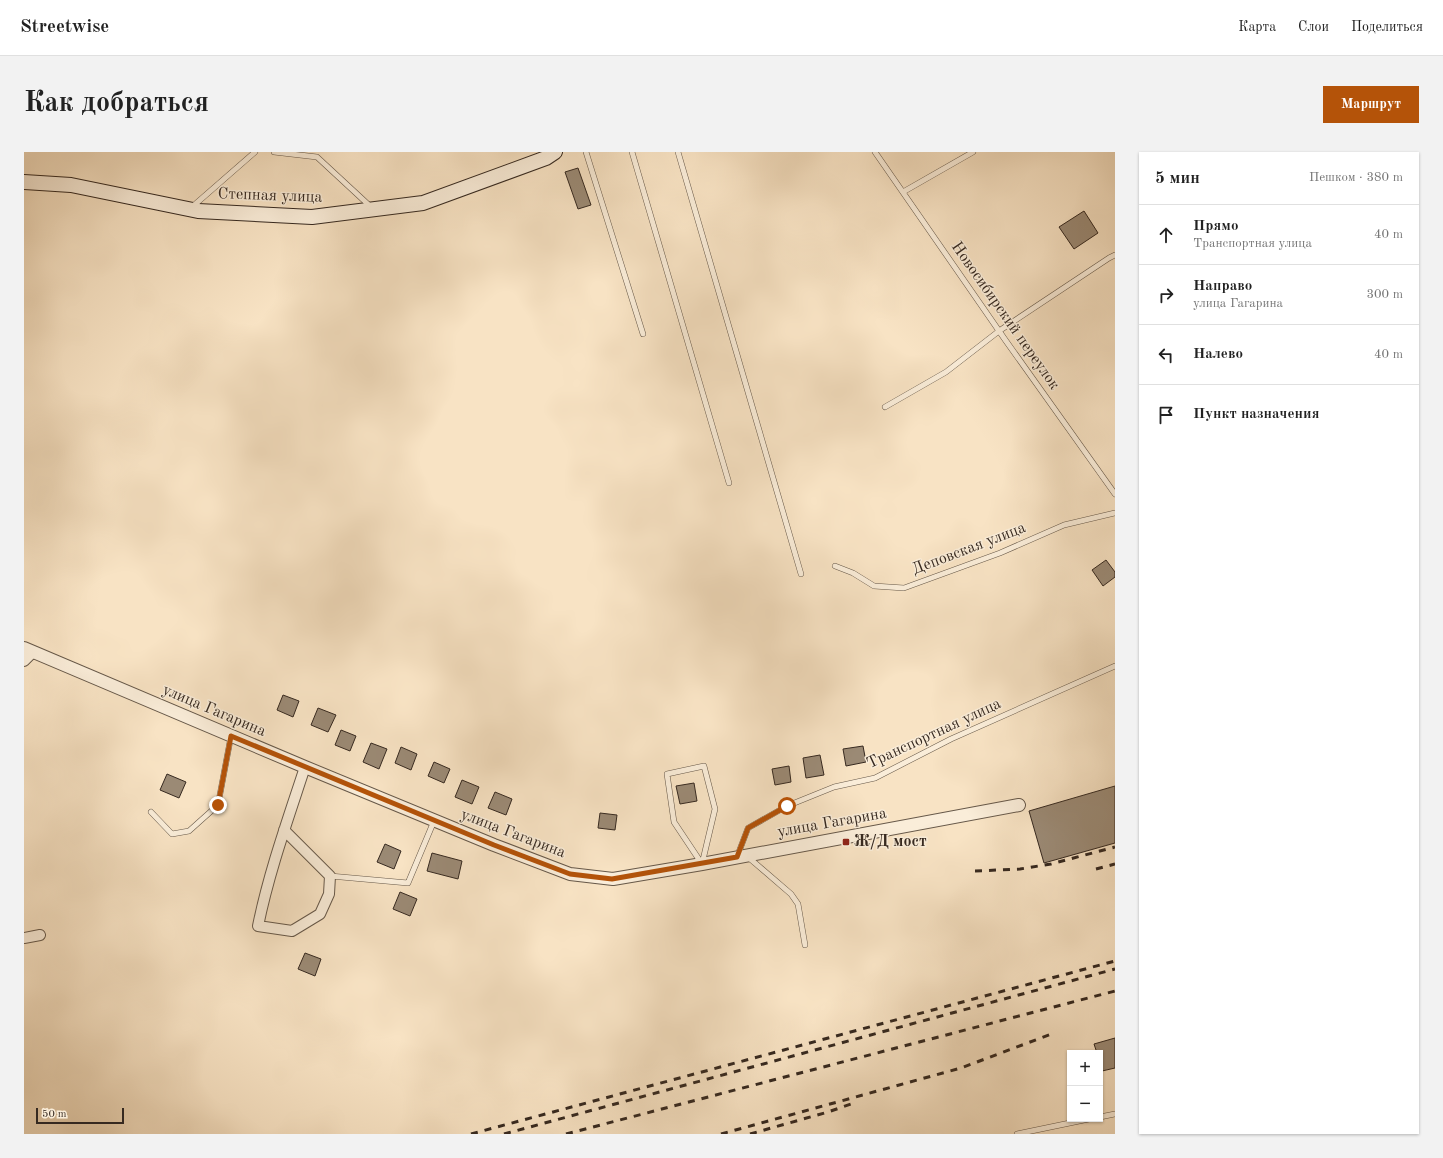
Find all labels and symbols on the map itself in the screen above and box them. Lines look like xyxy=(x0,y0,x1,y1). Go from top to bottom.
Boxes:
street label: Степная улица xyxy=(217,186,323,206)
street label: Новосибирский переулок xyxy=(948,239,1062,393)
street label: Деповская улица xyxy=(910,520,1028,578)
street label: улица Гагарина xyxy=(160,682,268,740)
street label: Транспортная улица xyxy=(864,696,1004,772)
route end xyxy=(209,796,227,814)
route start xyxy=(778,797,796,815)
street label: улица Гагарина xyxy=(776,805,888,840)
street label: улица Гагарина xyxy=(458,807,568,861)
place label: Ж/Д мост xyxy=(854,834,927,850)
marker: Ж/Д мост xyxy=(841,837,851,847)
scale bar xyxy=(36,1106,124,1125)

